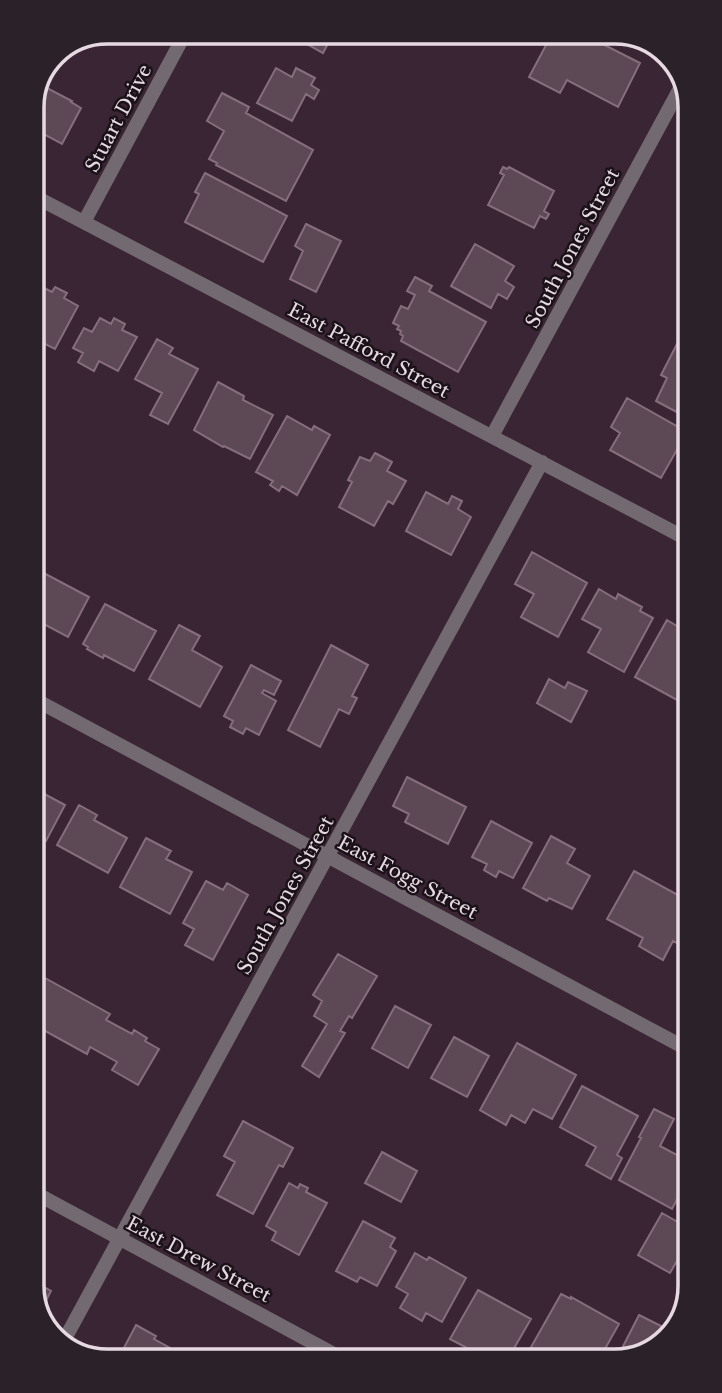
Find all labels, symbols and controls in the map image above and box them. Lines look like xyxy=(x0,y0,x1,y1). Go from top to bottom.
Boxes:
street label: Stuart Drive xyxy=(80,60,156,176)
street label: South Jones Street xyxy=(521,164,625,332)
street label: East Pafford Street xyxy=(284,298,454,403)
street label: South Jones Street xyxy=(232,811,339,979)
street label: East Fogg Street xyxy=(334,831,482,924)
street label: East Drew Street xyxy=(123,1212,276,1308)

